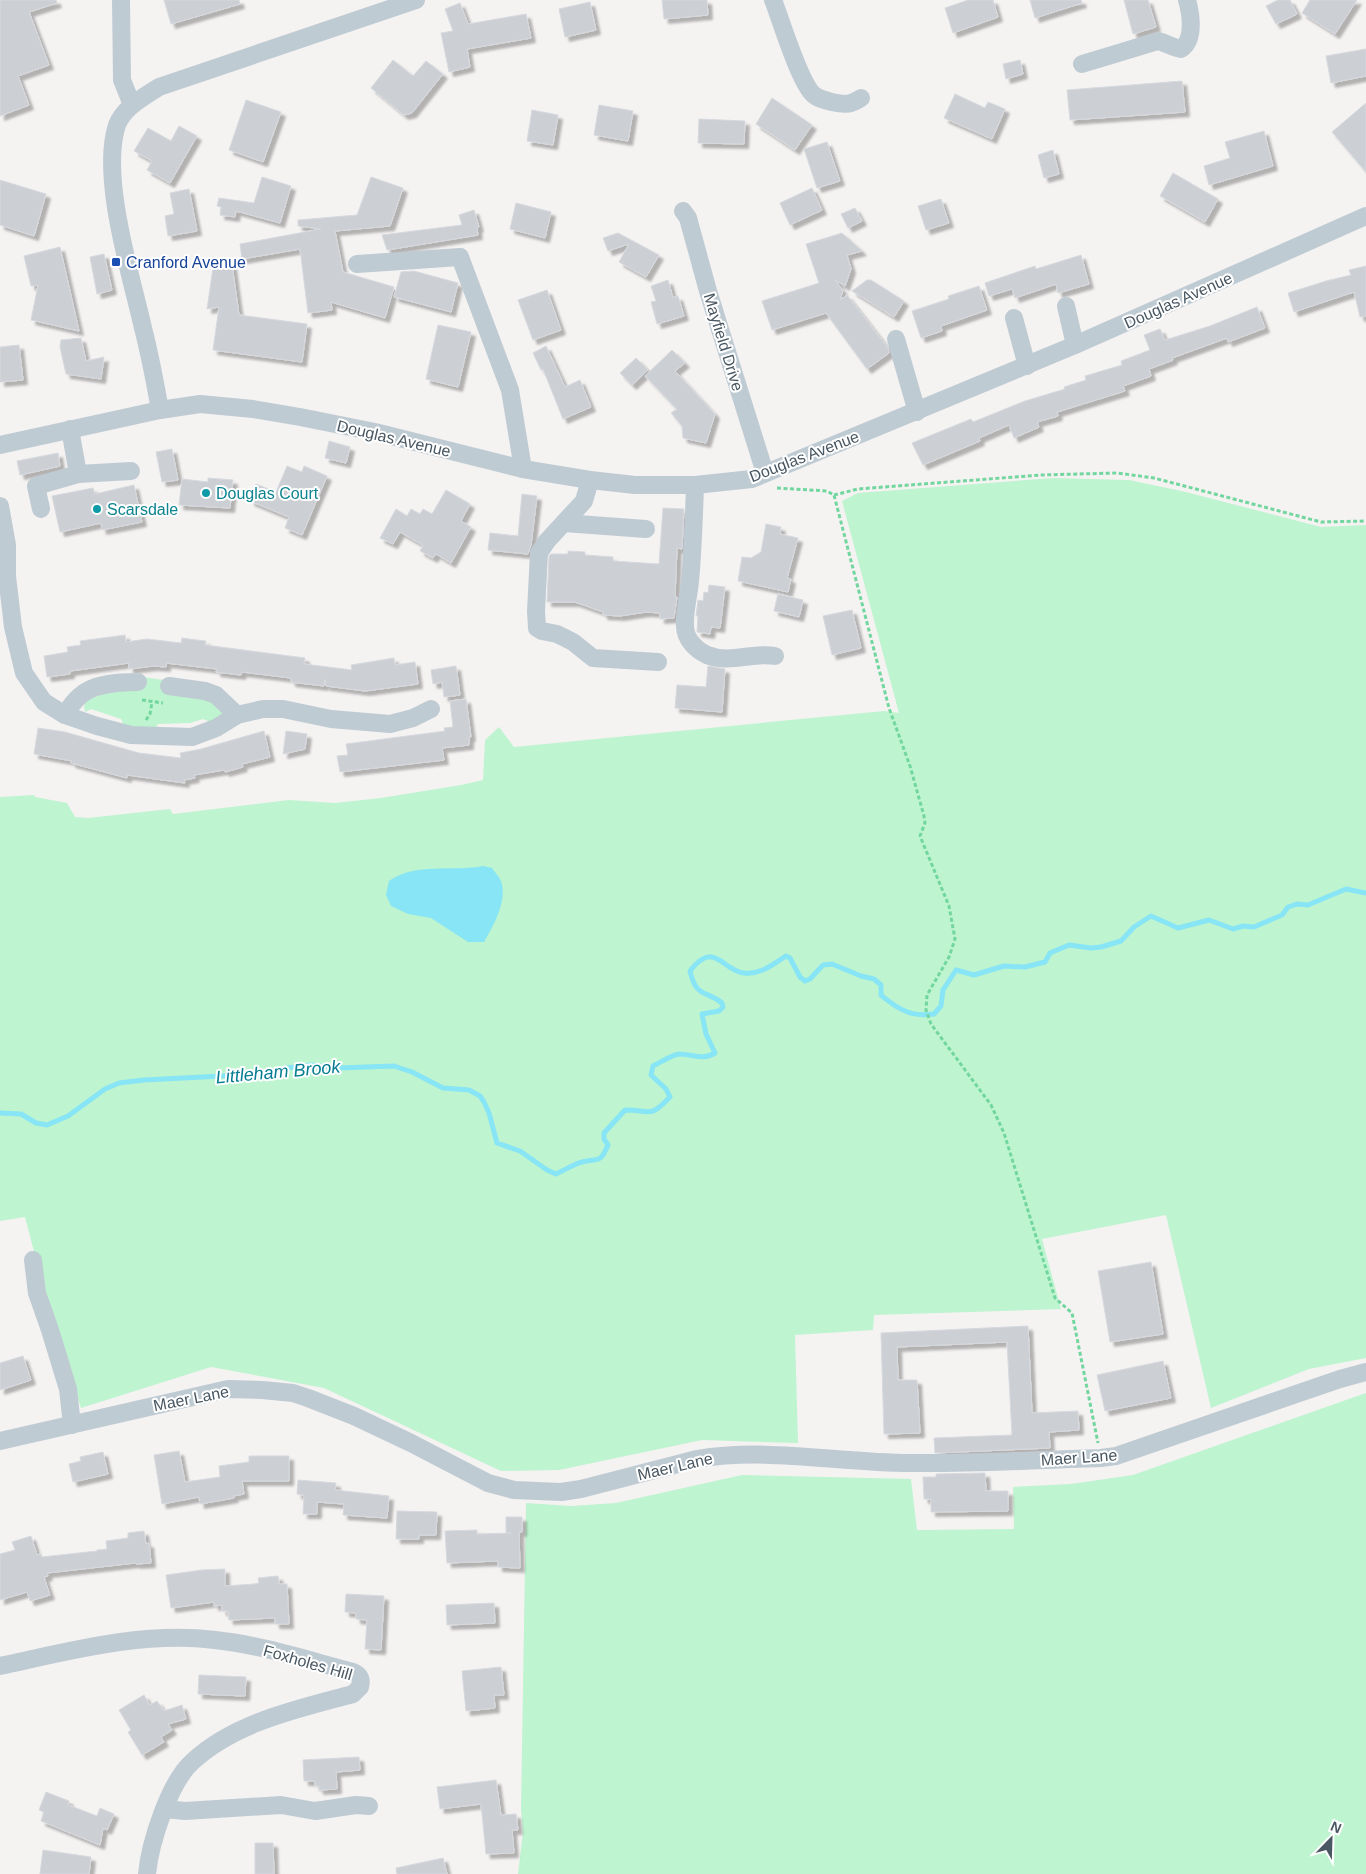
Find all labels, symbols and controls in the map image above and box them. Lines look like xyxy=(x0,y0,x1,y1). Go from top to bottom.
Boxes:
place label: Cranford Avenue xyxy=(126,254,246,271)
marker: Cranford Avenue xyxy=(110,256,122,268)
street label: Douglas Avenue xyxy=(1122,269,1235,332)
street label: Mayfield Drive xyxy=(701,291,746,393)
street label: Douglas Avenue xyxy=(335,417,453,460)
street label: Douglas Avenue xyxy=(747,428,862,485)
place label: Douglas Court xyxy=(216,485,319,502)
marker: Douglas Court xyxy=(200,487,212,499)
place label: Scarsdale xyxy=(107,501,178,518)
marker: Scarsdale xyxy=(91,503,103,515)
water label: Littleham Brook xyxy=(215,1057,342,1087)
street label: Maer Lane xyxy=(152,1383,230,1414)
street label: Maer Lane xyxy=(1040,1446,1118,1469)
street label: Maer Lane xyxy=(636,1450,714,1483)
street label: Foxholes Hill xyxy=(261,1642,354,1683)
north arrow xyxy=(1306,1814,1356,1864)
text: N xyxy=(1328,1818,1344,1836)

